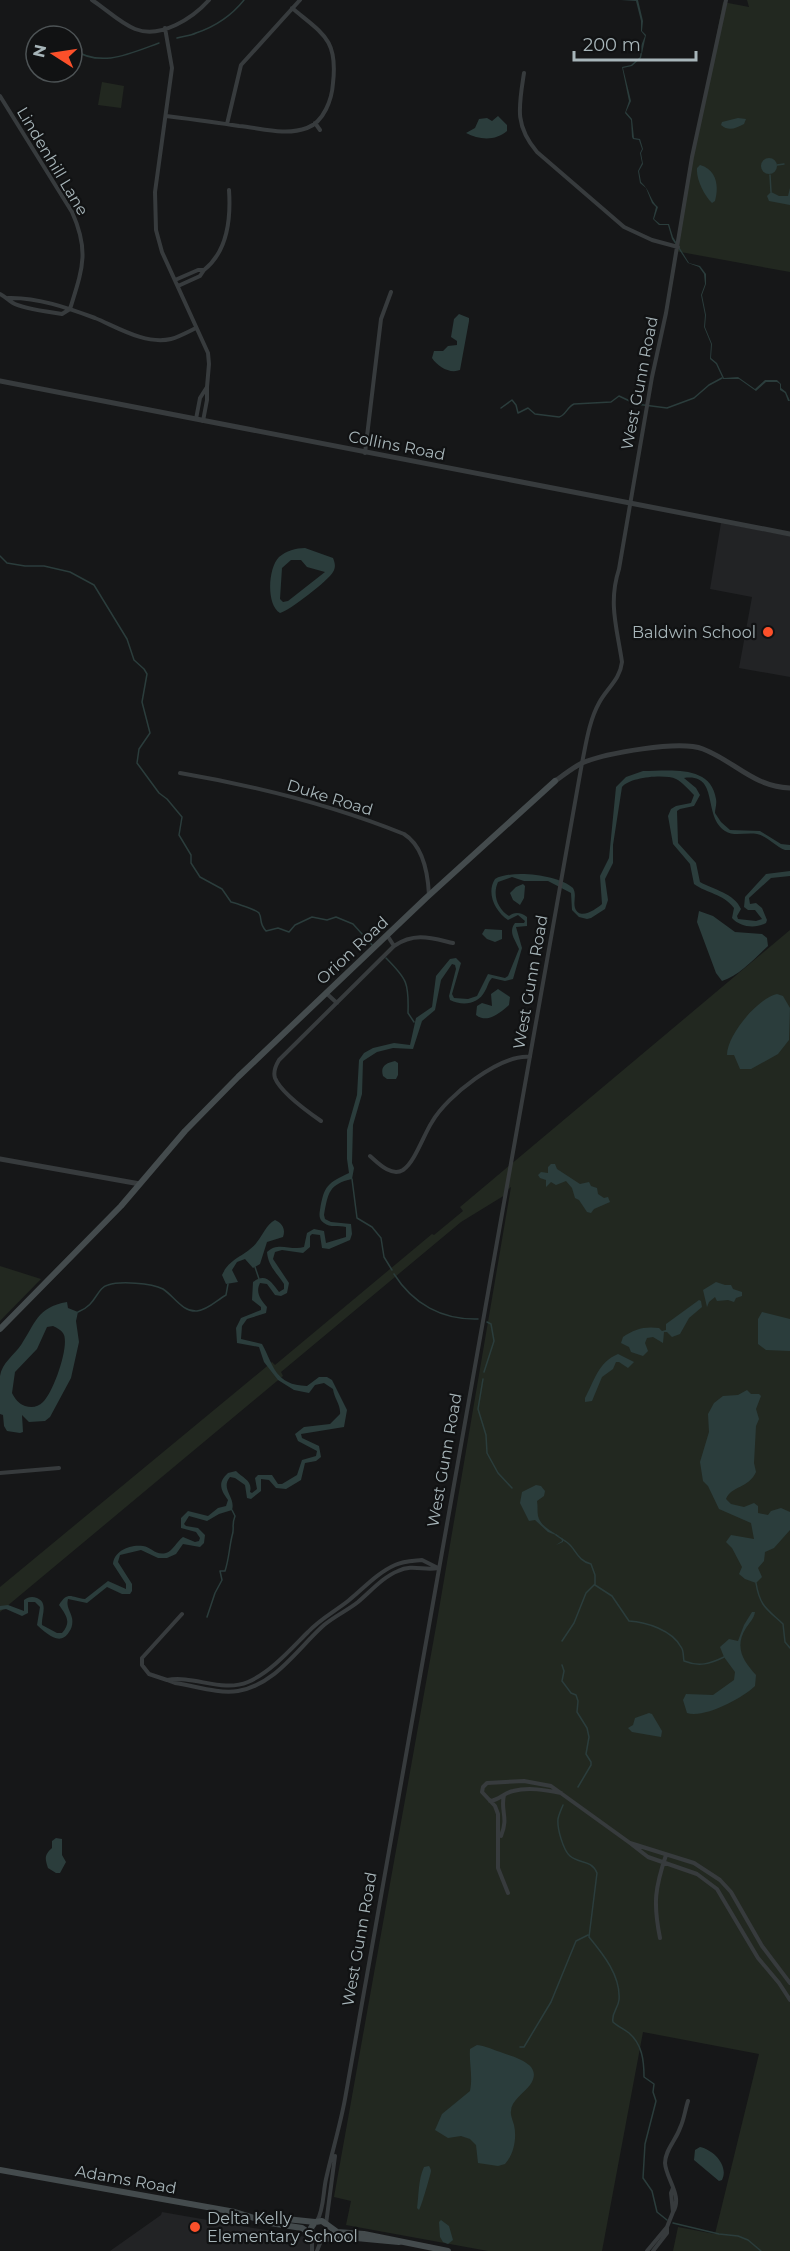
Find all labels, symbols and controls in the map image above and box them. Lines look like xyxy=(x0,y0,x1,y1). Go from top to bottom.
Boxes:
north arrow xyxy=(24,24,84,84)
scale bar xyxy=(574,24,696,62)
text: 200 m xyxy=(583,34,641,56)
text: N xyxy=(29,43,50,59)
street label: Lindenhill Lane xyxy=(13,104,92,219)
street label: West Gunn Road xyxy=(617,315,662,452)
street label: Collins Road xyxy=(347,427,447,464)
place label: Baldwin School xyxy=(632,623,756,642)
marker: Baldwin School xyxy=(761,625,775,639)
street label: Duke Road xyxy=(285,775,375,820)
street label: Orion Road xyxy=(313,912,392,988)
street label: West Gunn Road xyxy=(509,914,552,1051)
street label: West Gunn Road xyxy=(423,1392,466,1529)
street label: West Gunn Road xyxy=(338,1871,381,2008)
street label: Adams Road xyxy=(74,2161,178,2198)
place label: Delta Kelly Elementary School xyxy=(207,2209,358,2246)
marker: Delta Kelly Elementary School xyxy=(188,2220,202,2234)

